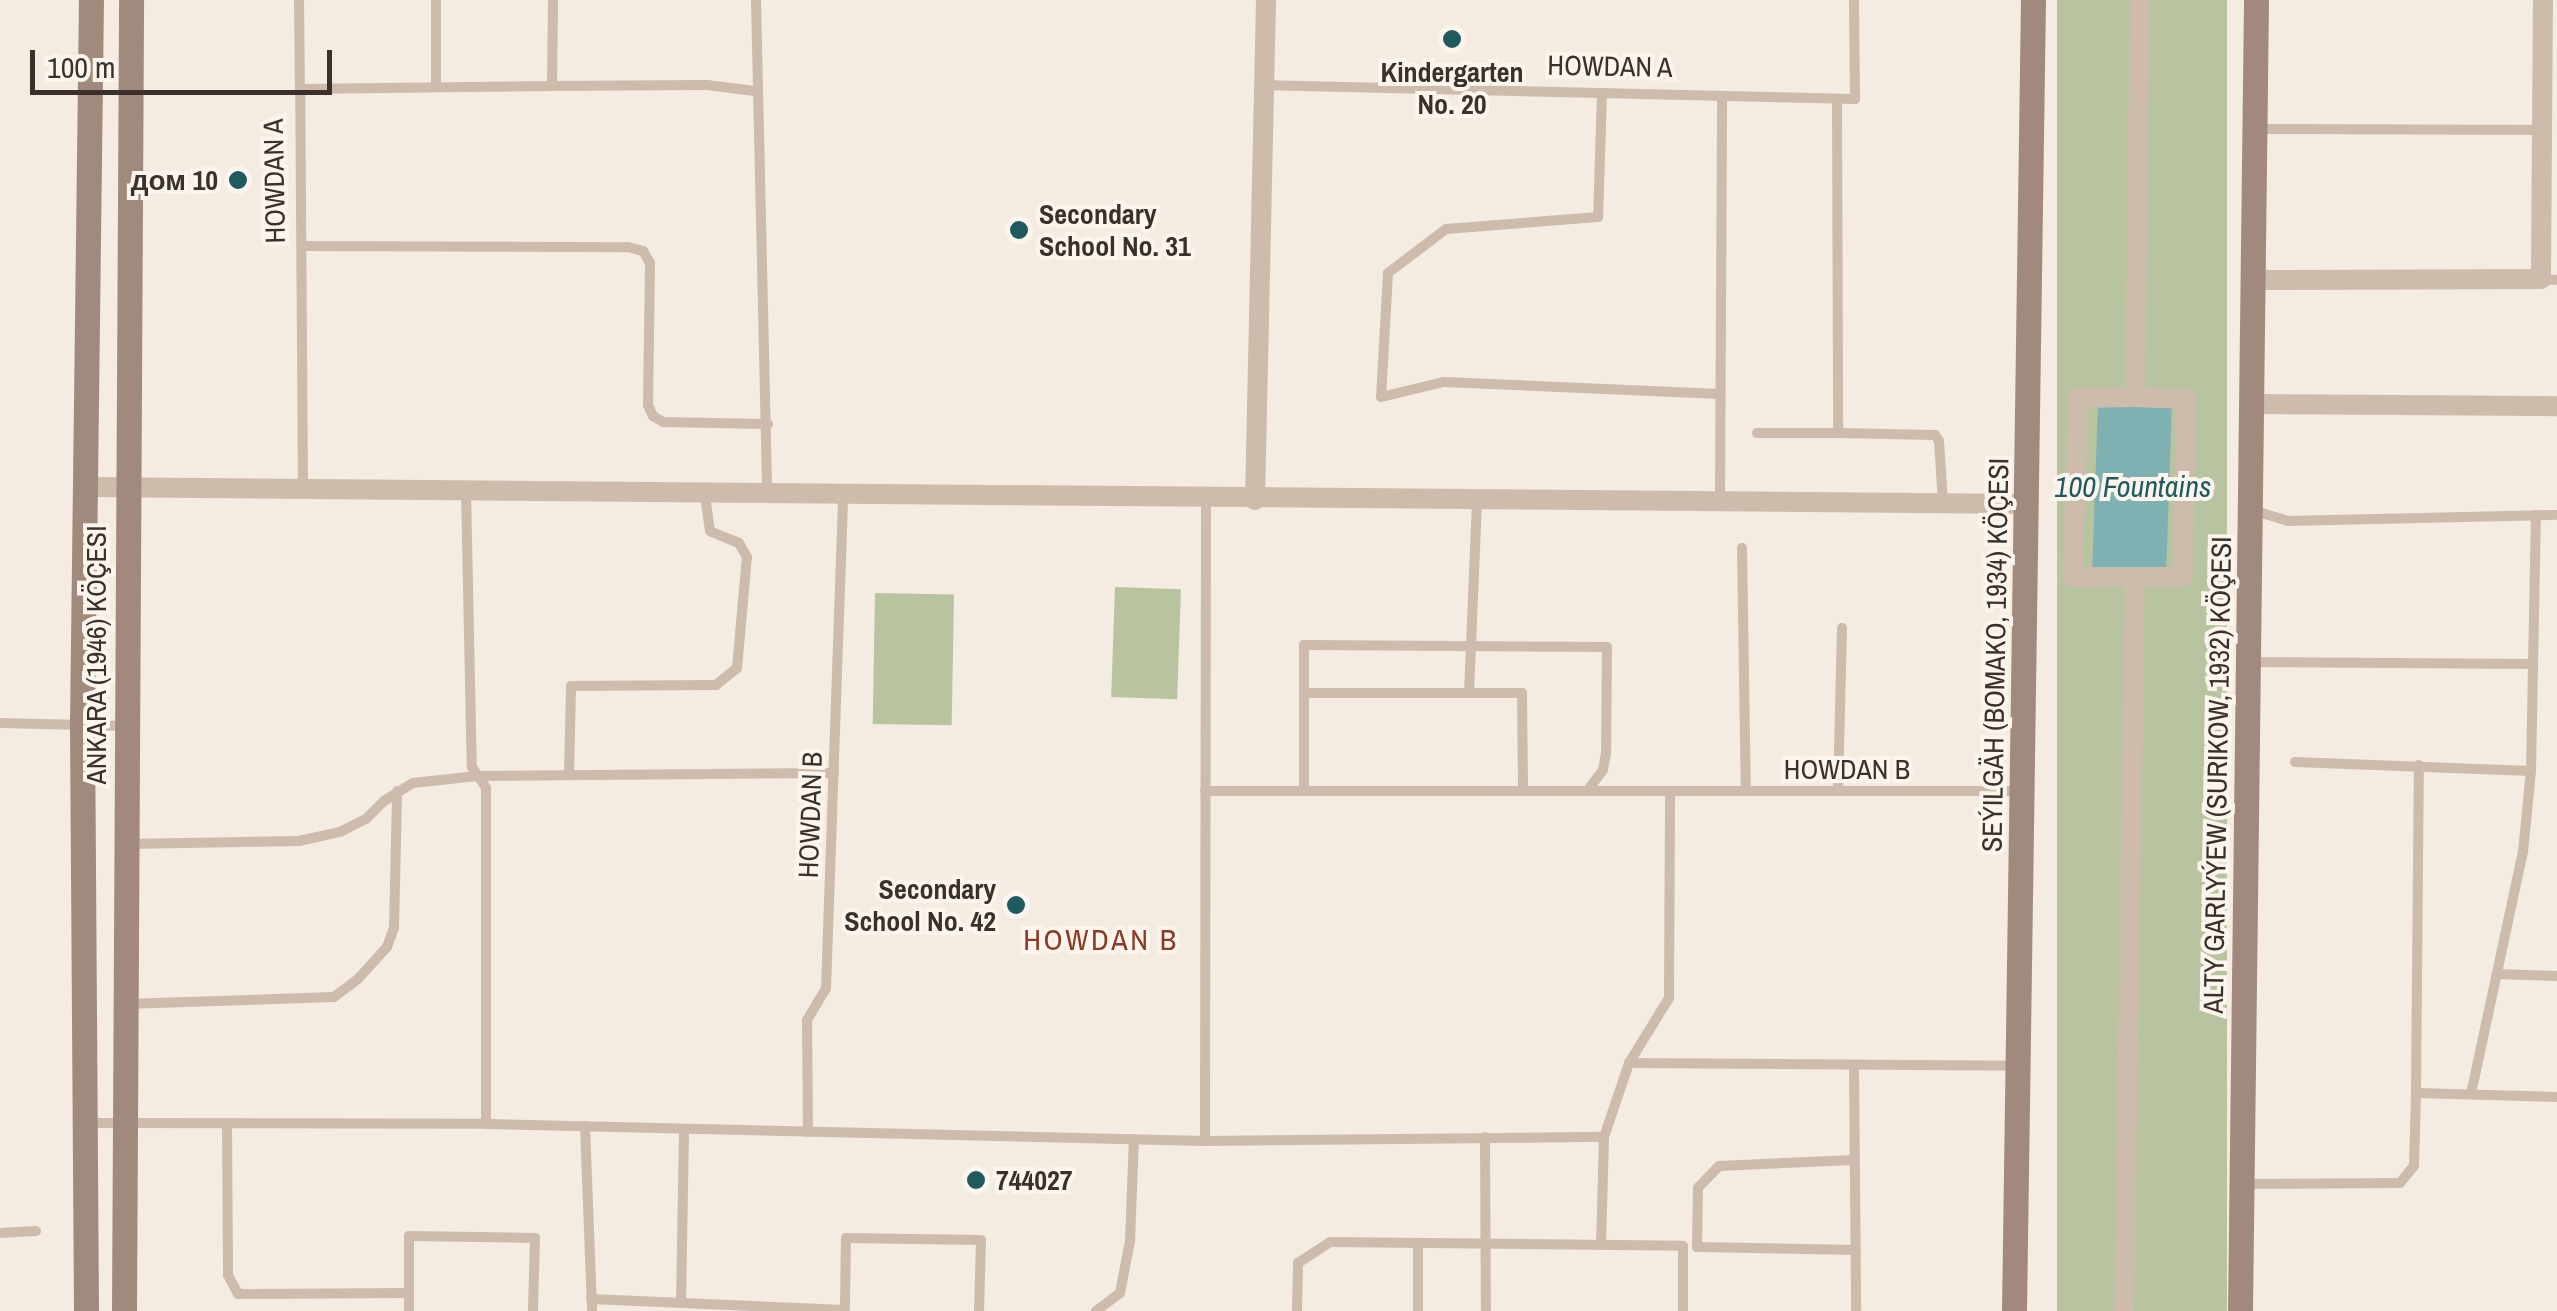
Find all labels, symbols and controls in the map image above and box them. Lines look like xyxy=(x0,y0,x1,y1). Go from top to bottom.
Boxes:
marker: Kindergarten No. 20 xyxy=(1441,28,1463,50)
scale bar xyxy=(35,30,338,92)
text: 100 m xyxy=(47,47,115,87)
street label: HOWDAN A xyxy=(1547,48,1673,84)
place label: Kindergarten No. 20 xyxy=(1381,55,1523,121)
street label: HOWDAN A xyxy=(256,118,292,244)
place label: дом 10 xyxy=(131,163,218,197)
marker: дом 10 xyxy=(227,169,249,191)
place label: Secondary School No. 31 xyxy=(1039,197,1191,263)
marker: Secondary School No. 31 xyxy=(1008,219,1030,241)
street label: SEÝILGÄH (BOMAKO, 1934) KÖÇESI xyxy=(1975,458,2015,852)
water label: 100 Fountains xyxy=(2055,468,2211,504)
street label: ANKARA (1946) KÖÇESI xyxy=(79,525,113,785)
street label: ALTY GARLYÝEW (SURIKOW, 1932) KÖÇESI xyxy=(2196,536,2238,1014)
street label: HOWDAN B xyxy=(791,751,829,879)
street label: HOWDAN B xyxy=(1784,752,1910,786)
place label: Secondary School No. 42 xyxy=(844,872,996,938)
marker: Secondary School No. 42 xyxy=(1005,894,1027,916)
district label: HOWDAN B xyxy=(1023,921,1179,957)
place label: 744027 xyxy=(996,1163,1073,1197)
marker: 744027 xyxy=(965,1169,987,1191)

